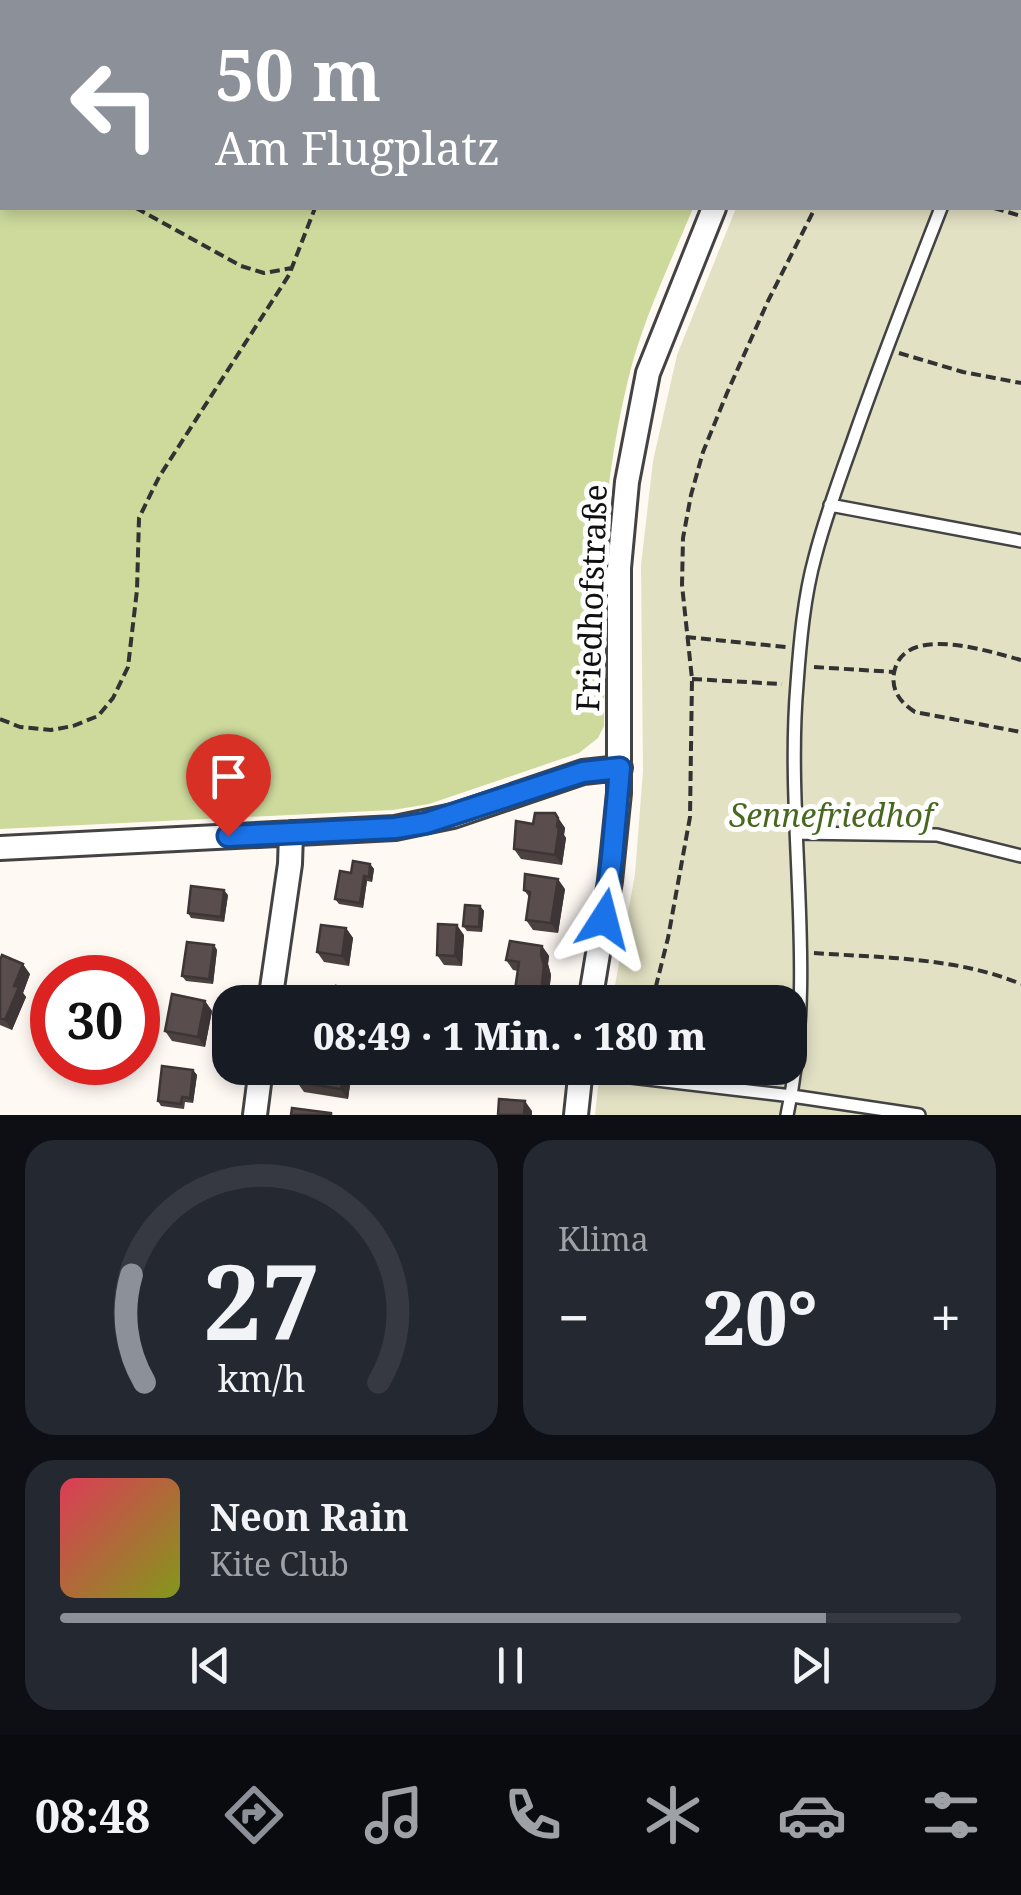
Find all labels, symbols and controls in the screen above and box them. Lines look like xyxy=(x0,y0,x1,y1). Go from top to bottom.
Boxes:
text: 50 m xyxy=(215,26,381,122)
icon: left xyxy=(50,40,180,170)
text: Am Flugplatz xyxy=(215,117,500,178)
street label: Friedhofstraße xyxy=(565,484,616,712)
pin xyxy=(186,734,271,837)
icon: arrive xyxy=(201,749,256,804)
park label: Sennefriedhof xyxy=(729,793,939,836)
position arrow xyxy=(552,867,656,971)
speed limit sign: 30 xyxy=(30,955,160,1085)
text: 08:49 · 1 Min. · 180 m xyxy=(313,1009,706,1061)
text: Klima xyxy=(558,1217,649,1260)
text: 27 xyxy=(203,1229,320,1370)
text: 20° xyxy=(703,1265,818,1367)
text: − xyxy=(558,1279,590,1354)
text: + xyxy=(930,1279,961,1354)
text: km/h xyxy=(218,1354,305,1402)
text: Neon Rain xyxy=(210,1490,409,1542)
text: Kite Club xyxy=(210,1542,349,1585)
icon: previous xyxy=(183,1638,238,1693)
icon: pause xyxy=(483,1638,538,1693)
icon: next xyxy=(783,1638,838,1693)
icon: directions xyxy=(219,1780,289,1850)
icon: music xyxy=(359,1780,429,1850)
icon: phone xyxy=(498,1780,568,1850)
icon: climate xyxy=(638,1780,708,1850)
icon: car xyxy=(777,1780,847,1850)
icon: filters xyxy=(916,1780,986,1850)
text: 08:48 xyxy=(35,1785,150,1846)

